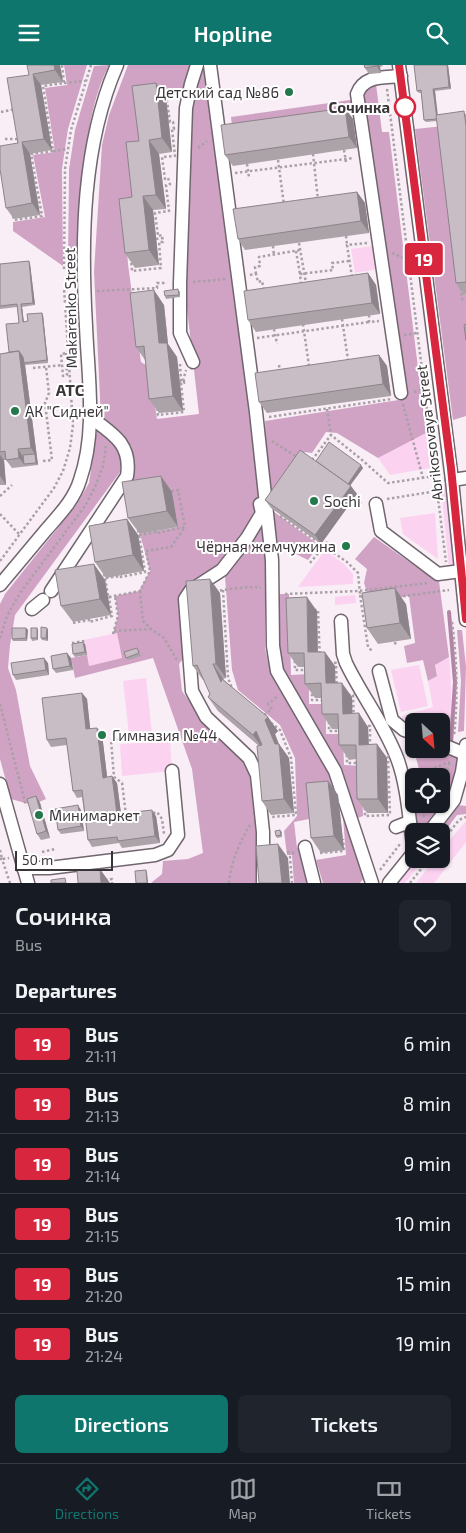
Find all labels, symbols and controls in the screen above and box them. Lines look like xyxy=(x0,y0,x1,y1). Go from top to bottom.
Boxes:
icon: menu xyxy=(15,19,43,47)
icon: search xyxy=(423,19,451,47)
text: Hopline xyxy=(194,20,272,46)
place label: Детский сад №86 xyxy=(156,83,279,101)
marker: Детский сад №86 xyxy=(283,86,295,98)
marker: Сочинка xyxy=(394,96,416,118)
place label: Сочинка xyxy=(329,98,390,116)
line badge: 19 xyxy=(402,243,446,275)
street label: Makarenko Street xyxy=(60,247,80,369)
text: 19 xyxy=(415,248,433,270)
street label: Abrikosovaya Street xyxy=(412,364,446,502)
district label: АТС xyxy=(56,380,84,399)
place label: АК "Сидней" xyxy=(25,402,109,420)
marker: АК "Сидней" xyxy=(9,405,21,417)
place label: Sochi xyxy=(324,492,361,510)
marker: Sochi xyxy=(308,495,320,507)
place label: Чёрная жемчужина xyxy=(197,537,336,556)
marker: Чёрная жемчужина xyxy=(340,540,352,552)
north arrow xyxy=(405,713,450,757)
map controls xyxy=(405,713,450,868)
place label: Гимназия №44 xyxy=(112,726,218,744)
marker: Гимназия №44 xyxy=(96,729,108,741)
button: locate xyxy=(405,768,450,813)
place label: Минимаркет xyxy=(49,806,140,824)
marker: Минимаркет xyxy=(33,809,45,821)
button: layers xyxy=(405,823,450,868)
scale bar xyxy=(15,848,112,871)
text: 50 m xyxy=(22,851,53,868)
button: heart xyxy=(399,900,451,952)
text: Сочинка xyxy=(15,901,112,930)
text: Bus xyxy=(15,935,42,954)
text: Departures xyxy=(15,979,117,1002)
text: Bus xyxy=(85,1023,119,1046)
text: 6 min xyxy=(403,1032,451,1055)
text: 19 xyxy=(33,1033,52,1055)
text: 21:11 xyxy=(85,1046,117,1065)
text: Bus xyxy=(85,1083,119,1106)
text: 8 min xyxy=(403,1092,451,1115)
text: 19 xyxy=(33,1093,52,1115)
text: 21:13 xyxy=(85,1106,119,1125)
text: Bus xyxy=(85,1143,119,1166)
text: 9 min xyxy=(403,1152,451,1175)
text: 19 xyxy=(33,1153,52,1175)
text: 21:14 xyxy=(85,1166,120,1185)
text: Bus xyxy=(85,1203,119,1226)
text: 10 min xyxy=(395,1212,451,1235)
text: 19 xyxy=(33,1213,52,1235)
text: 21:15 xyxy=(85,1226,119,1245)
text: Bus xyxy=(85,1263,119,1286)
text: 15 min xyxy=(397,1272,451,1295)
text: 19 xyxy=(33,1273,52,1295)
text: 21:20 xyxy=(85,1286,123,1305)
text: Bus xyxy=(85,1323,119,1346)
text: 19 min xyxy=(396,1332,451,1355)
text: 19 xyxy=(33,1333,52,1355)
text: 21:24 xyxy=(85,1346,123,1365)
button: Directions xyxy=(15,1395,228,1453)
button: Tickets xyxy=(238,1395,451,1453)
tab: Directions xyxy=(55,1475,119,1522)
tab: Map xyxy=(229,1475,257,1522)
tab: Tickets xyxy=(366,1475,411,1522)

